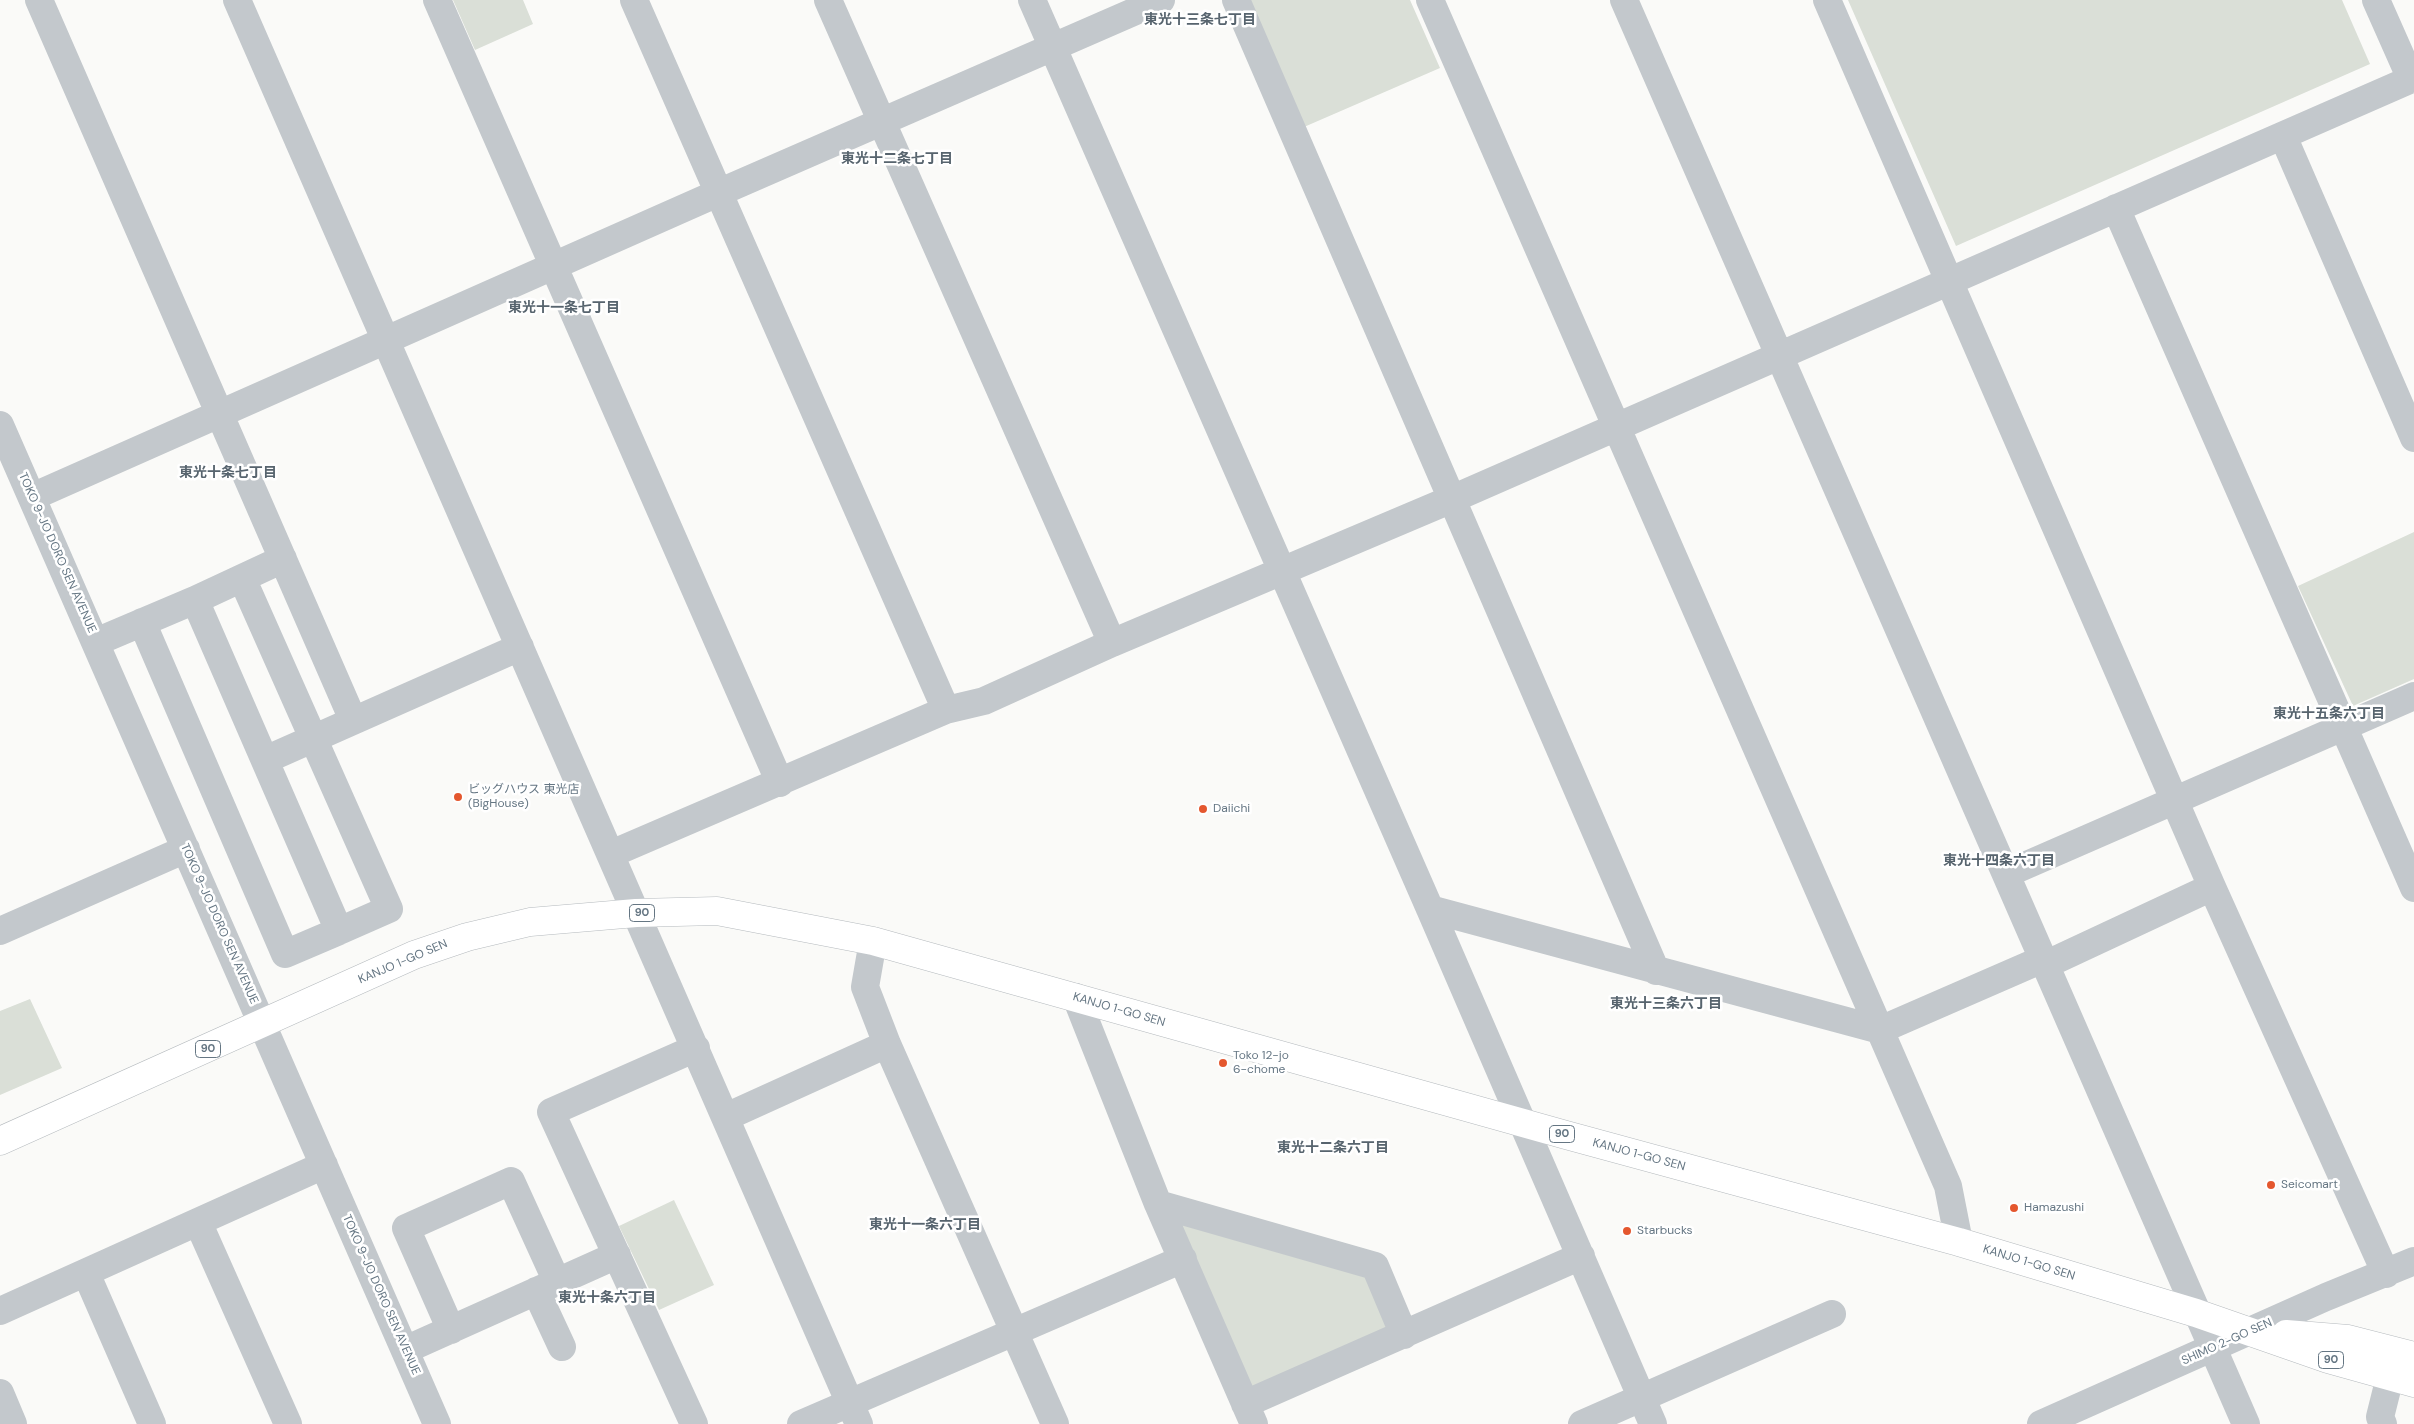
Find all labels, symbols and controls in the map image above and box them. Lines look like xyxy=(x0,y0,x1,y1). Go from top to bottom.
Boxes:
district label: 東光十三条七丁目 xyxy=(1144,12,1256,28)
district label: 東光十二条七丁目 xyxy=(841,151,953,167)
district label: 東光十一条七丁目 xyxy=(508,300,620,316)
district label: 東光十条七丁目 xyxy=(179,465,277,481)
street label: TOKO 9-JO DORO SEN AVENUE xyxy=(15,471,99,635)
district label: 東光十五条六丁目 xyxy=(2273,706,2385,722)
place label: ビッグハウス 東光店 (BigHouse) xyxy=(468,783,579,811)
marker: ビッグハウス 東光店 (BigHouse) xyxy=(452,791,464,803)
place label: Daiichi xyxy=(1213,802,1250,816)
marker: Daiichi xyxy=(1197,803,1209,815)
street label: TOKO 9-JO DORO SEN AVENUE xyxy=(177,842,261,1006)
district label: 東光十四条六丁目 xyxy=(1943,853,2055,869)
road number: 90 xyxy=(630,904,654,921)
street label: KANJO 1-GO SEN xyxy=(356,937,450,987)
street label: KANJO 1-GO SEN xyxy=(1071,990,1167,1030)
district label: 東光十三条六丁目 xyxy=(1610,996,1722,1012)
road number: 90 xyxy=(196,1040,220,1058)
place label: Toko 12-jo 6-chome xyxy=(1233,1049,1289,1077)
marker: Toko 12-jo 6-chome xyxy=(1217,1057,1229,1069)
road number: 90 xyxy=(1550,1126,1574,1142)
street label: KANJO 1-GO SEN xyxy=(1591,1136,1687,1174)
district label: 東光十二条六丁目 xyxy=(1277,1140,1389,1156)
place label: Seicomart xyxy=(2281,1178,2338,1192)
marker: Seicomart xyxy=(2265,1179,2277,1191)
place label: Hamazushi xyxy=(2024,1201,2084,1215)
marker: Hamazushi xyxy=(2008,1202,2020,1214)
street label: TOKO 9-JO DORO SEN AVENUE xyxy=(339,1213,423,1377)
district label: 東光十一条六丁目 xyxy=(869,1217,981,1233)
place label: Starbucks xyxy=(1637,1224,1693,1238)
marker: Starbucks xyxy=(1621,1225,1633,1237)
street label: KANJO 1-GO SEN xyxy=(1981,1242,2077,1284)
district label: 東光十条六丁目 xyxy=(558,1290,656,1306)
street label: SHIMO 2-GO SEN xyxy=(2180,1316,2274,1368)
road number: 90 xyxy=(2318,1352,2344,1368)

